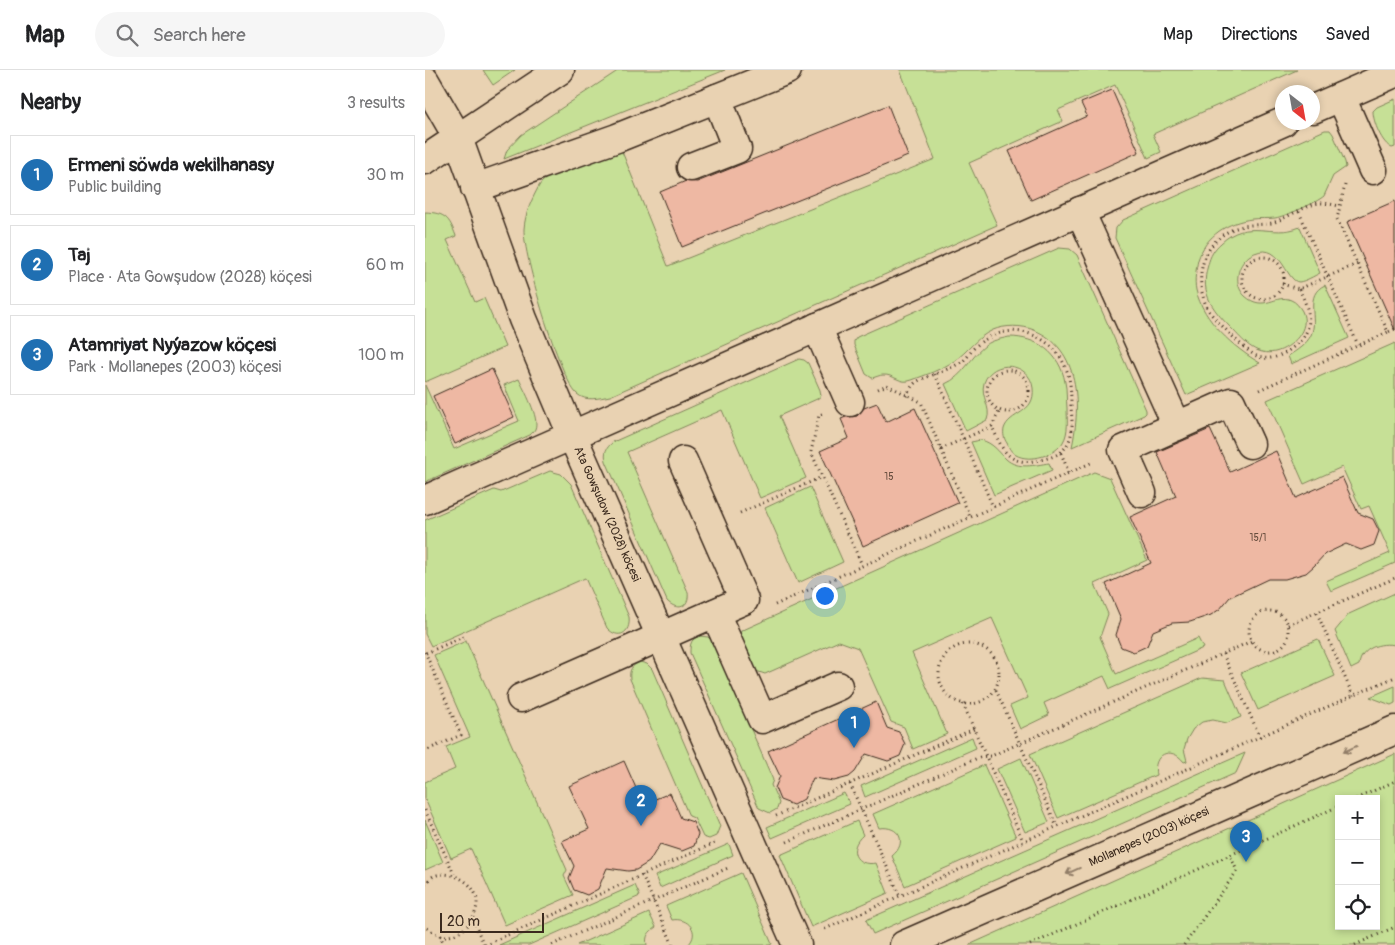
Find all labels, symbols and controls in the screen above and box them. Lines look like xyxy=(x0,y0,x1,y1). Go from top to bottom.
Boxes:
search box xyxy=(95,12,445,57)
text: Map xyxy=(25,20,65,49)
icon: search xyxy=(113,21,141,49)
text: Search here xyxy=(153,23,246,47)
text: Map xyxy=(1163,23,1193,46)
text: Directions xyxy=(1221,23,1297,46)
text: Saved xyxy=(1325,23,1370,46)
north arrow xyxy=(1275,85,1320,130)
text: Nearby xyxy=(20,89,81,116)
text: 3 results xyxy=(347,93,405,113)
text: Ermeni söwda wekilhanasy xyxy=(68,153,274,177)
text: 1 xyxy=(34,165,40,185)
text: 30 m xyxy=(366,165,404,185)
text: Public building xyxy=(68,177,161,197)
text: Taj xyxy=(68,243,91,267)
text: 2 xyxy=(33,255,41,275)
text: 60 m xyxy=(366,255,404,275)
text: Place · Ata Gowşudow (2028) köçesi xyxy=(68,267,312,287)
text: Atamriyat Nyýazow köçesi xyxy=(68,333,276,357)
text: 3 xyxy=(33,345,41,365)
text: 100 m xyxy=(358,345,404,365)
text: Park · Mollanepes (2003) köçesi xyxy=(68,357,281,377)
street label: Ata Gowşudow (2028) köçesi xyxy=(570,444,644,584)
house number: 15 xyxy=(884,471,894,483)
house number: 15/1 xyxy=(1250,532,1266,544)
your location xyxy=(812,583,838,609)
pin: 1 xyxy=(838,707,870,748)
one-way arrow xyxy=(1343,745,1358,755)
pin: 2 xyxy=(625,785,657,826)
map controls xyxy=(1335,795,1380,930)
button: + xyxy=(1335,795,1380,840)
street label: Mollanepes (2003) köçesi xyxy=(1087,804,1211,870)
pin: 3 xyxy=(1230,821,1262,862)
button: − xyxy=(1335,840,1380,885)
one-way arrow xyxy=(1066,866,1081,876)
button: locate xyxy=(1335,885,1380,930)
scale bar xyxy=(440,910,544,933)
text: 20 m xyxy=(447,913,480,930)

